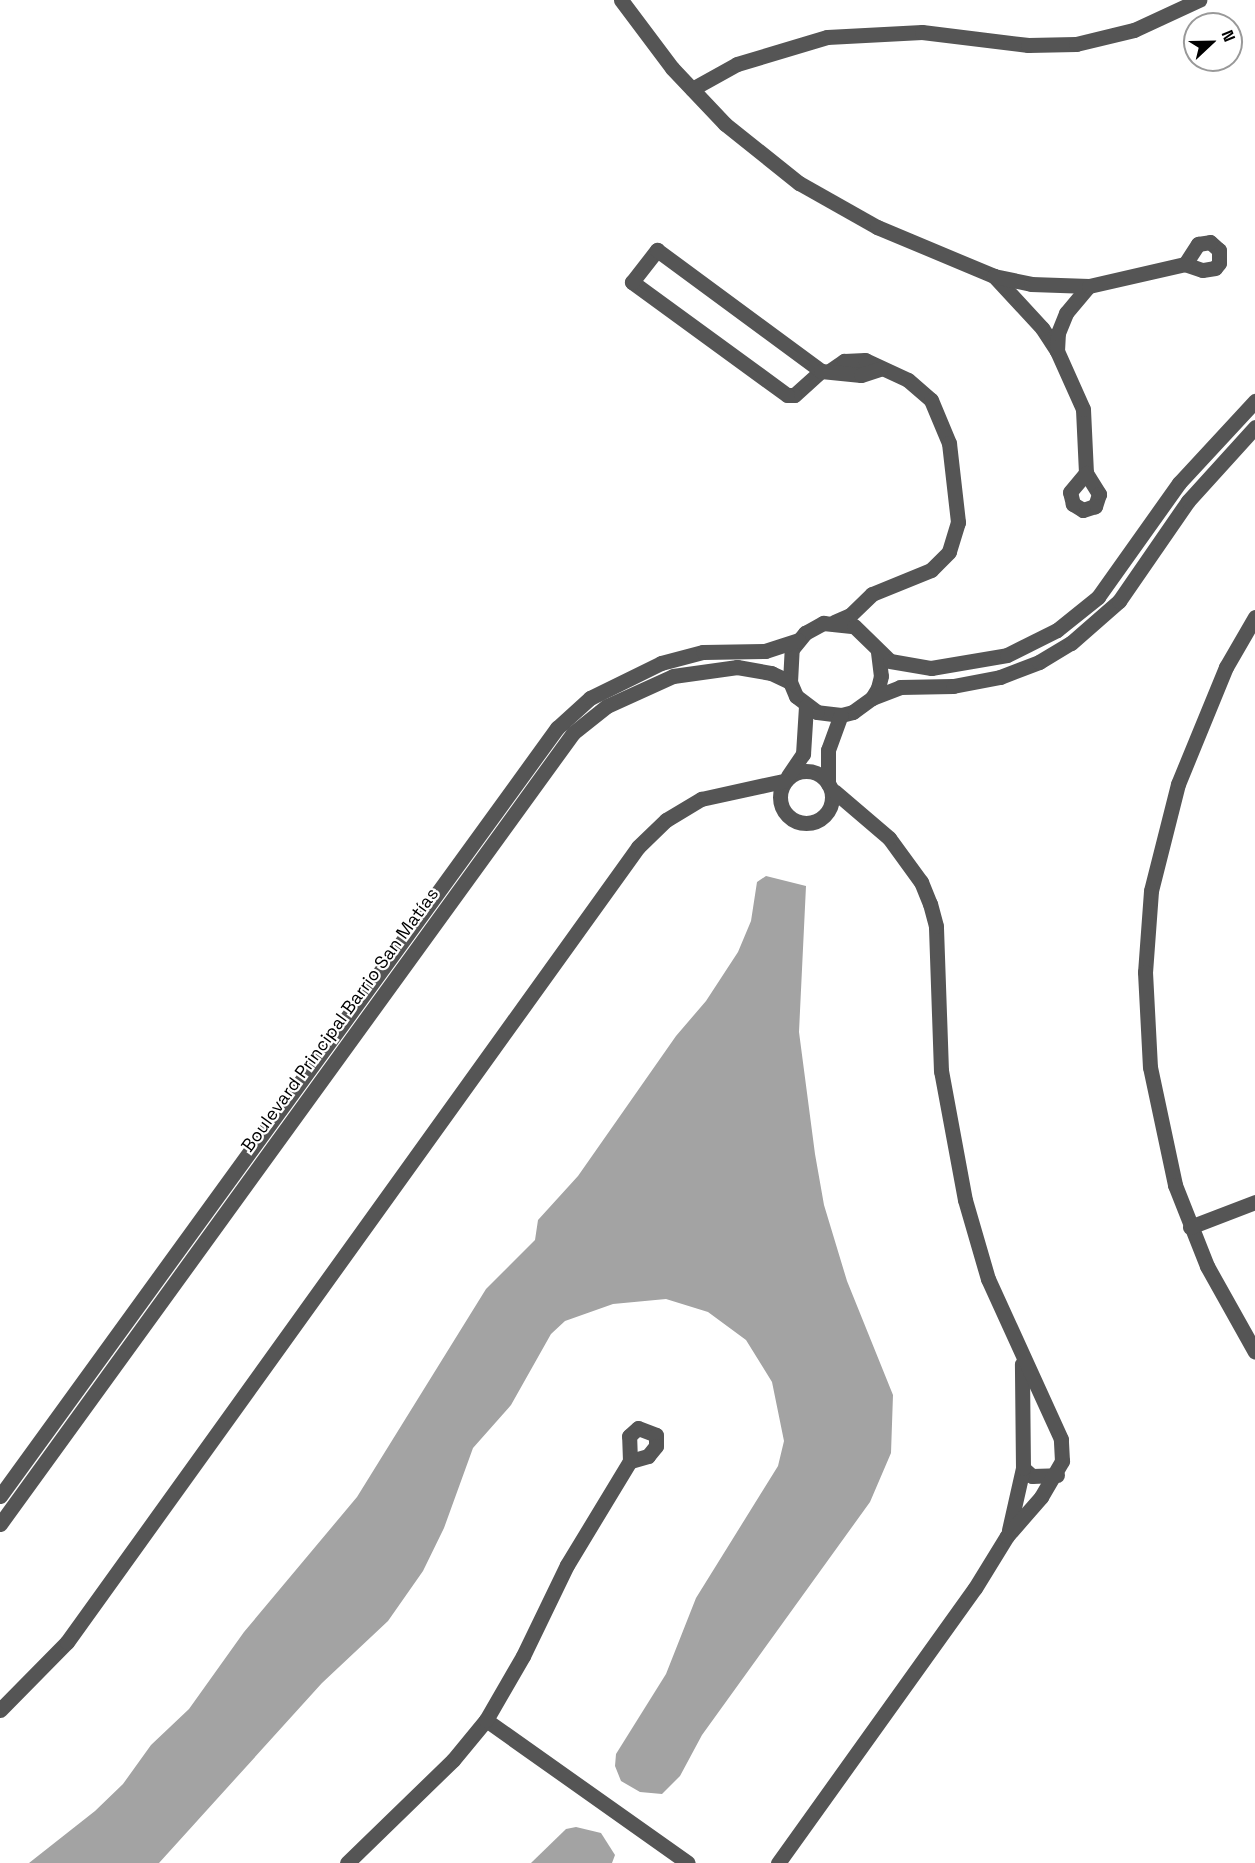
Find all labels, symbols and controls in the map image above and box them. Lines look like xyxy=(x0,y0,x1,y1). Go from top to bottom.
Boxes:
north arrow xyxy=(1183,12,1243,72)
text: N xyxy=(1217,27,1240,45)
street label: Boulevard Principal Barrio San Matías xyxy=(237,884,443,1156)

